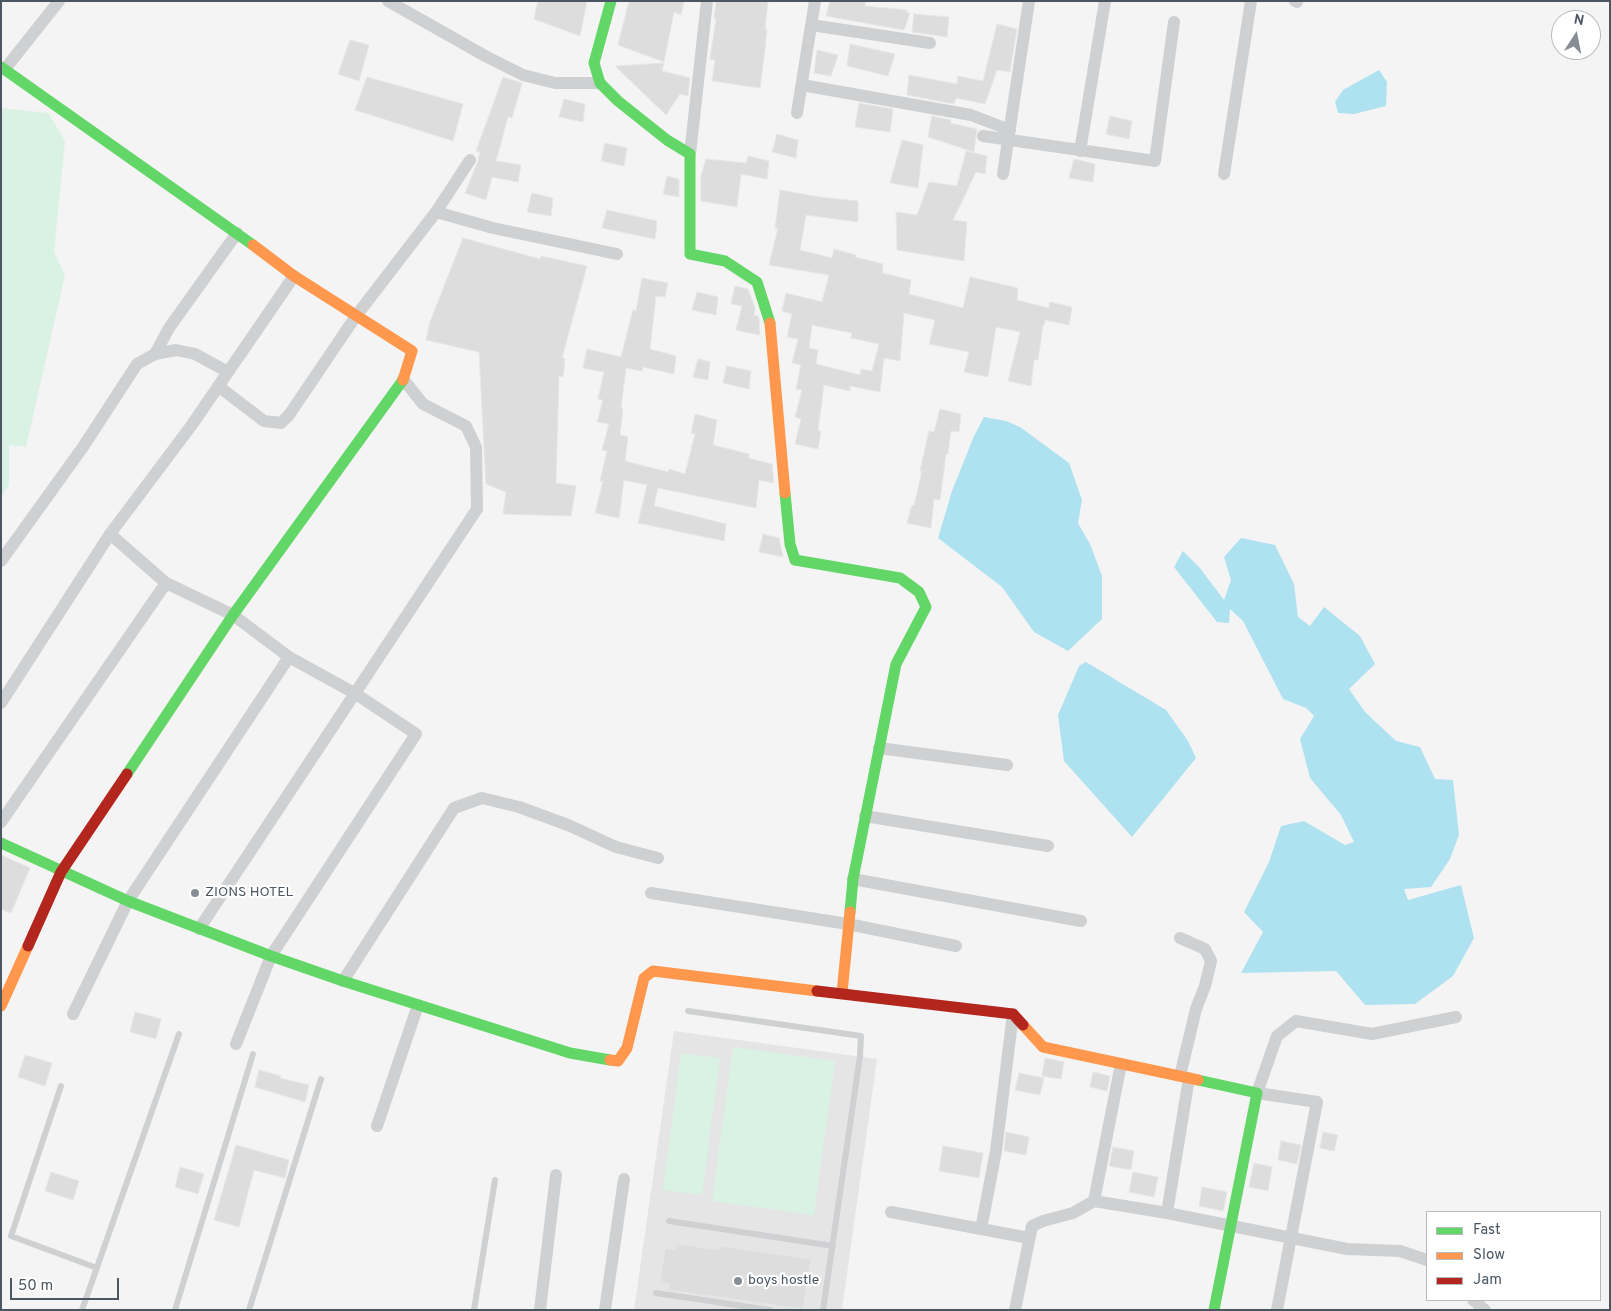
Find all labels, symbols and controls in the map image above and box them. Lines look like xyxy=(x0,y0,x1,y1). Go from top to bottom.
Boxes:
north arrow xyxy=(1551,10,1601,60)
text: N xyxy=(1572,11,1585,30)
place label: ZIONS HOTEL xyxy=(205,885,293,901)
marker: ZIONS HOTEL xyxy=(189,887,201,899)
legend xyxy=(1426,1211,1601,1301)
text: Fast xyxy=(1473,1221,1501,1240)
text: Slow xyxy=(1473,1246,1505,1265)
scale bar xyxy=(12,1268,121,1300)
text: Jam xyxy=(1473,1271,1502,1290)
place label: boys hostle xyxy=(748,1273,819,1289)
marker: boys hostle xyxy=(732,1275,744,1287)
text: 50 m xyxy=(18,1277,53,1296)

